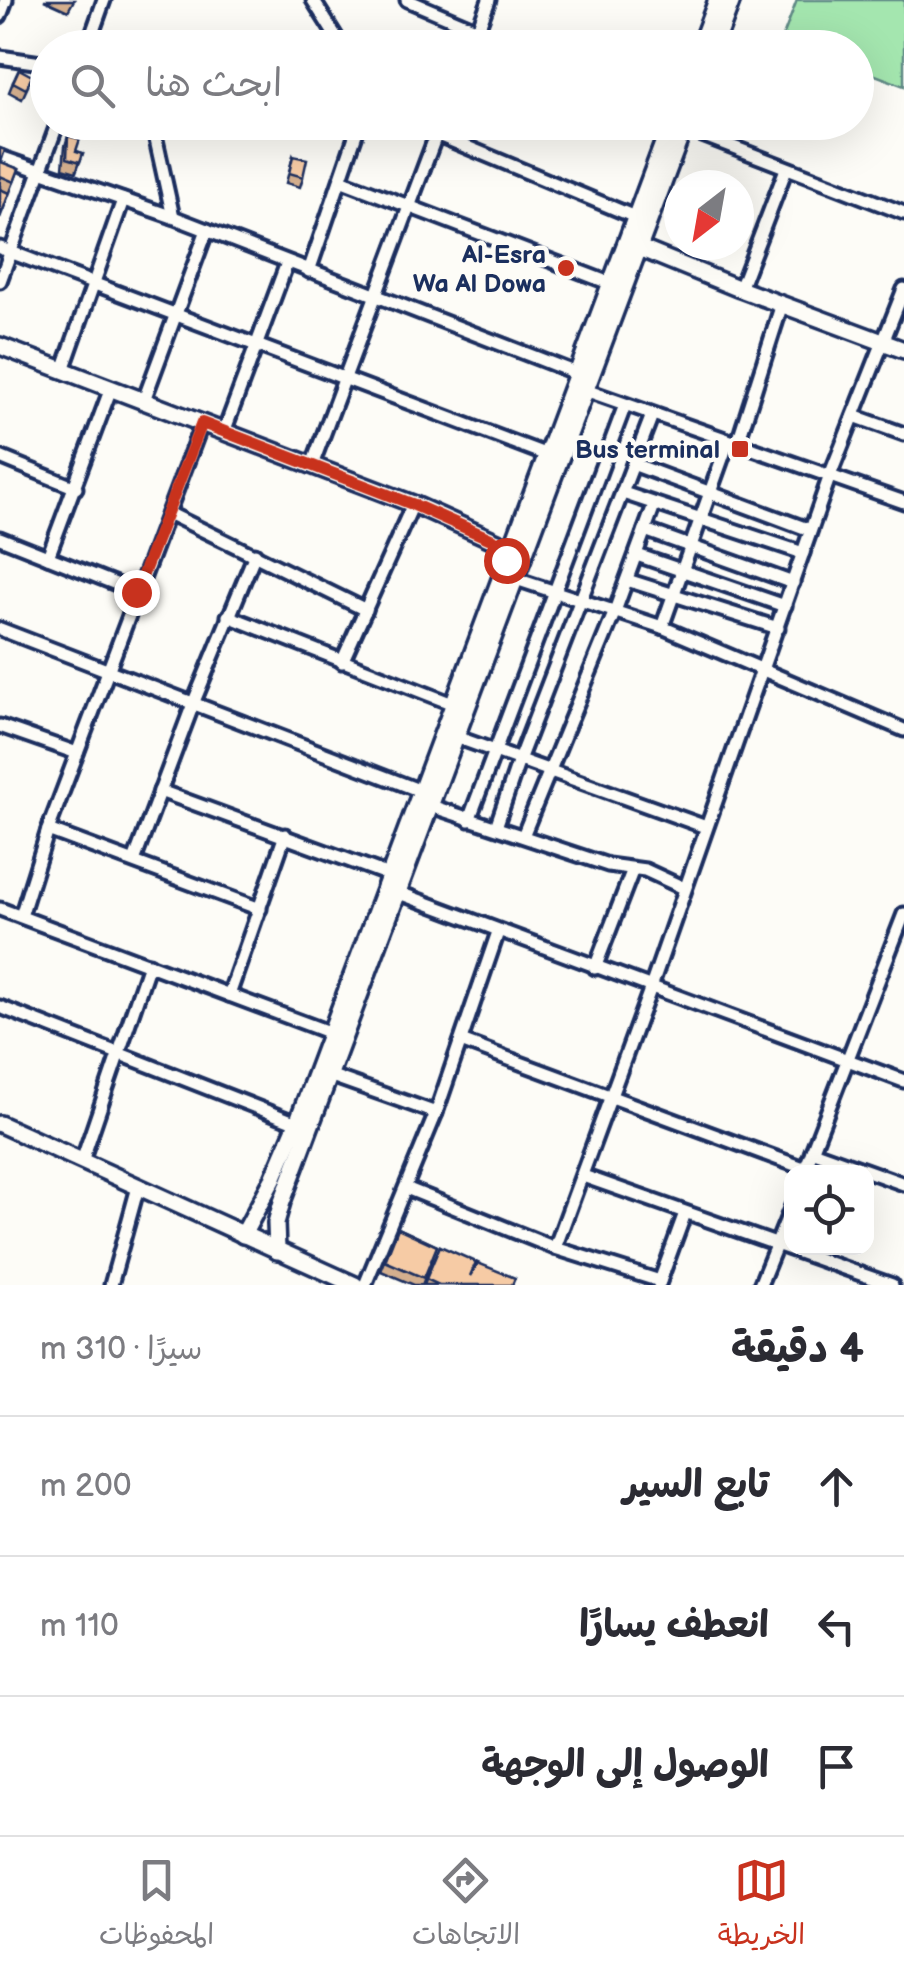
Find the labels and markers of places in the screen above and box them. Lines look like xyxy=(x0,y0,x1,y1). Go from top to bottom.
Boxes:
place label: Al-Esra Wa Al Dowa xyxy=(413,240,546,300)
marker: Al-Esra Wa Al Dowa xyxy=(555,257,577,279)
place label: Bus terminal xyxy=(575,435,720,466)
marker: Bus terminal xyxy=(729,438,751,460)

